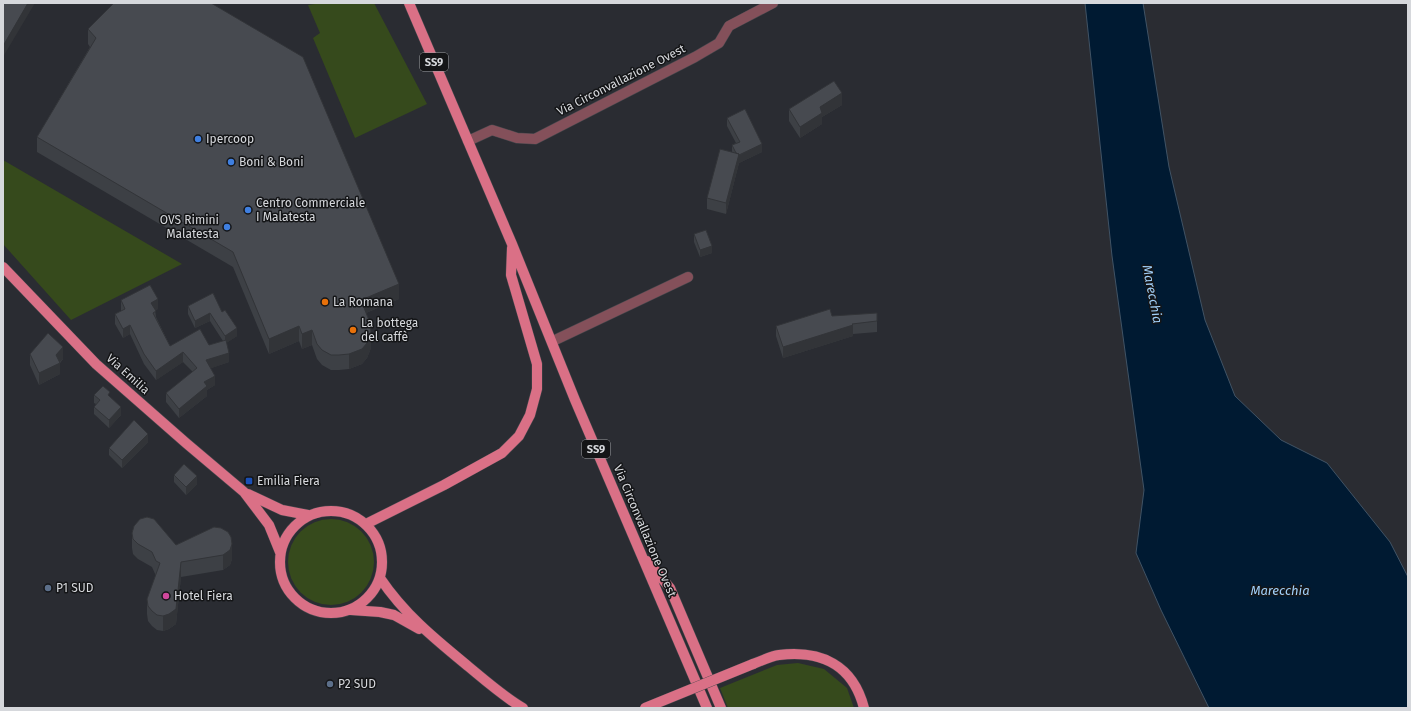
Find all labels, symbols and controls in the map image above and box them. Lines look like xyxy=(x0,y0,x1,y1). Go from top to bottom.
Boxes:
street label: Via Circonvallazione Ovest xyxy=(554,41,688,119)
road number: SS9 xyxy=(420,53,448,71)
place label: Ipercoop xyxy=(206,132,254,146)
marker: Ipercoop xyxy=(193,134,203,144)
place label: Boni & Boni xyxy=(239,155,304,169)
marker: Boni & Boni xyxy=(226,157,236,167)
place label: Centro Commerciale I Malatesta xyxy=(256,196,365,224)
marker: Centro Commerciale I Malatesta xyxy=(243,205,253,215)
place label: OVS Rimini Malatesta xyxy=(160,213,219,241)
marker: OVS Rimini Malatesta xyxy=(222,222,232,232)
water label: Marecchia xyxy=(1139,264,1166,325)
place label: La Romana xyxy=(333,295,393,309)
marker: La Romana xyxy=(320,297,330,307)
place label: La bottega del caffè xyxy=(361,316,418,344)
marker: La bottega del caffè xyxy=(348,325,358,335)
street label: Via Emilia xyxy=(104,351,152,397)
road number: SS9 xyxy=(582,440,610,458)
street label: Via Circonvallazione Ovest xyxy=(611,463,679,600)
place label: Emilia Fiera xyxy=(257,474,320,488)
marker: Emilia Fiera xyxy=(244,476,254,486)
place label: P1 SUD xyxy=(56,581,94,595)
marker: P1 SUD xyxy=(43,583,53,593)
water label: Marecchia xyxy=(1250,583,1310,598)
place label: Hotel Fiera xyxy=(174,589,233,603)
marker: Hotel Fiera xyxy=(161,591,171,601)
place label: P2 SUD xyxy=(338,677,376,691)
marker: P2 SUD xyxy=(325,679,335,689)

